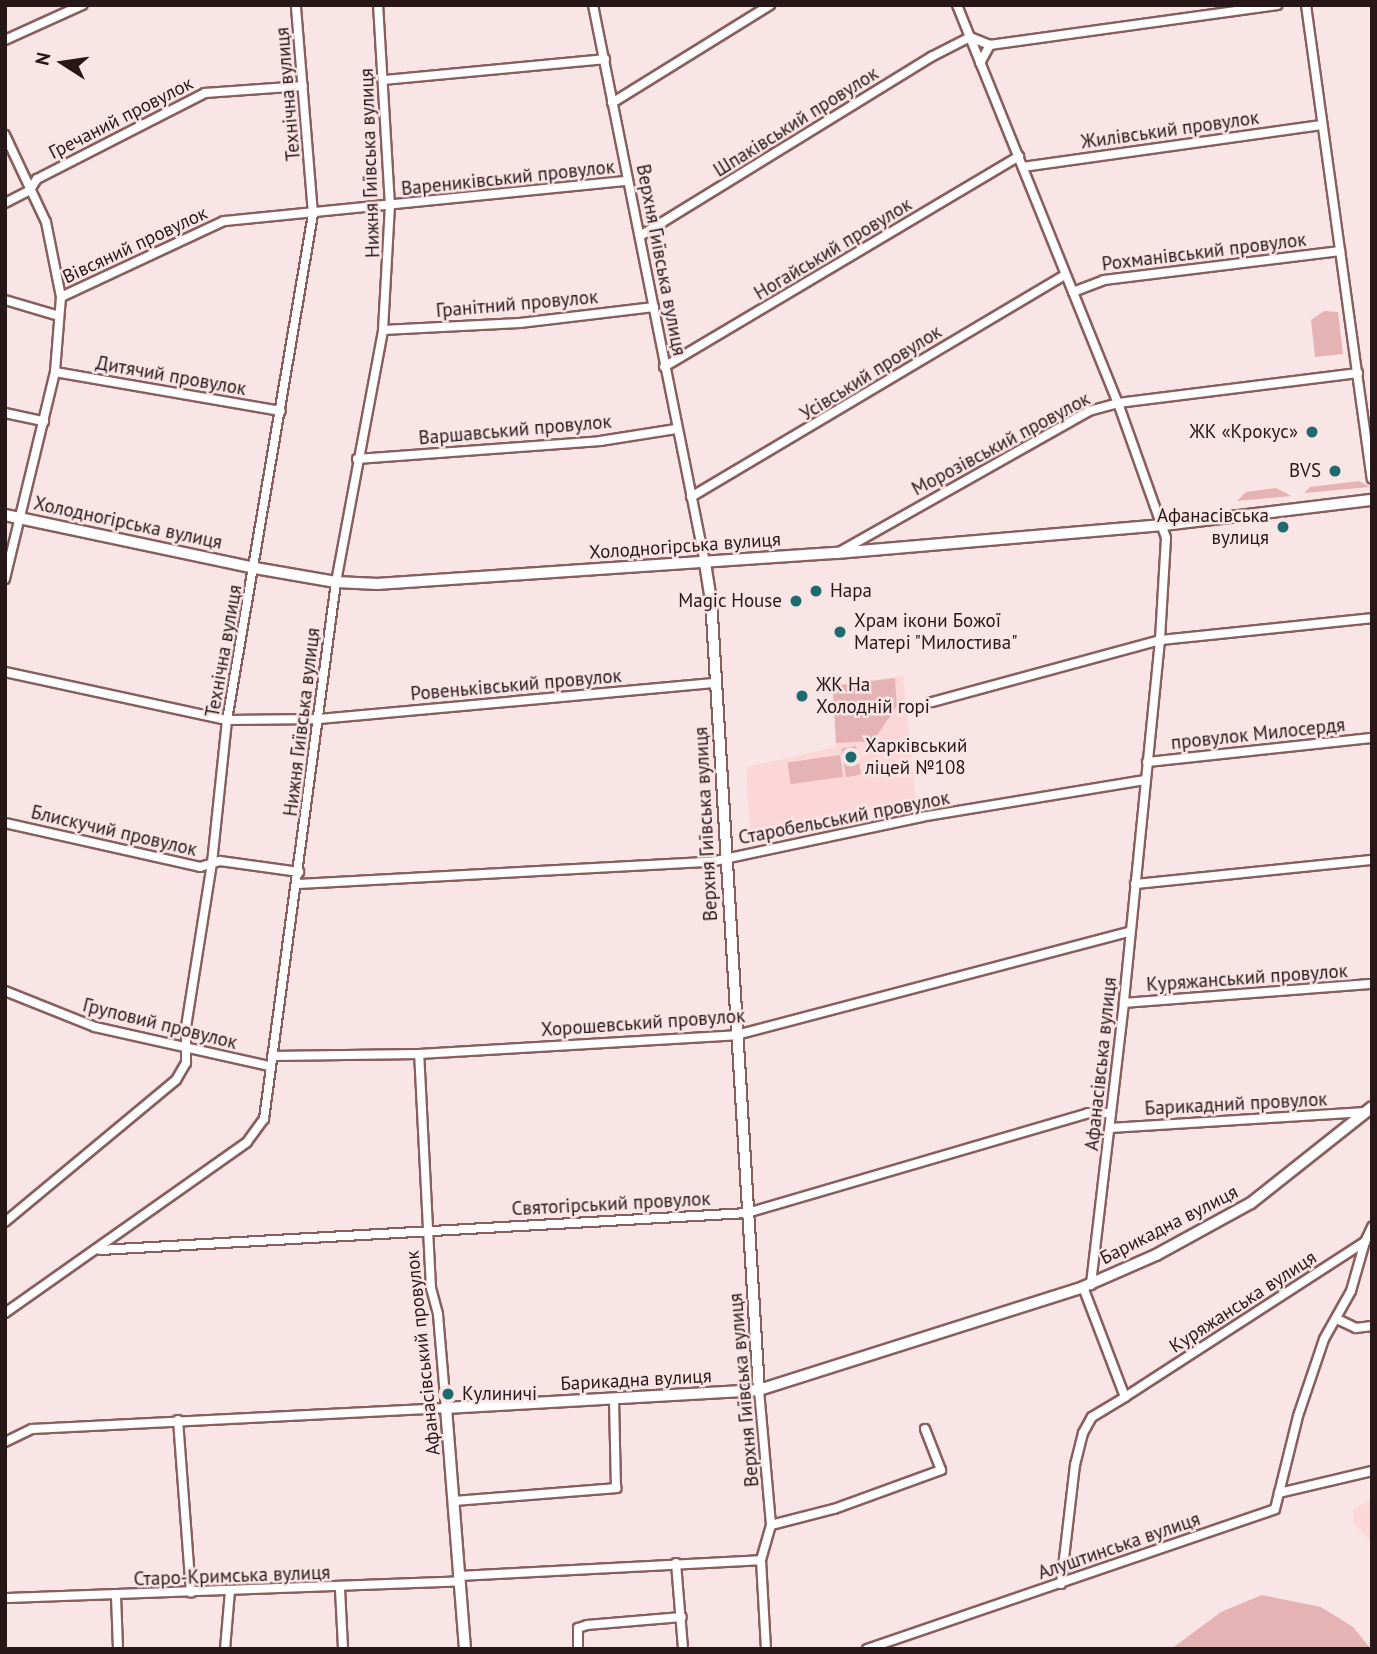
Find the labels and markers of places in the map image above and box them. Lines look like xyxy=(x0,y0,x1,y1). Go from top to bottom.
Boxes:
place label: ЖК «Крокус» xyxy=(1189,421,1298,443)
marker: ЖК «Крокус» xyxy=(1304,424,1320,440)
place label: BVS xyxy=(1289,460,1321,482)
marker: BVS xyxy=(1327,463,1343,479)
place label: Афанасівська вулиця xyxy=(1157,505,1269,549)
marker: Афанасівська вулиця xyxy=(1275,519,1291,535)
place label: Нара xyxy=(830,580,872,602)
marker: Нара xyxy=(808,583,824,599)
place label: Magic House xyxy=(678,590,782,612)
marker: Magic House xyxy=(788,593,804,609)
place label: Храм ікони Божої Матері "Милостива" xyxy=(854,610,1019,654)
marker: Храм ікони Божої Матері "Милостива" xyxy=(832,624,848,640)
place label: ЖК На Холодній горі xyxy=(816,674,930,718)
marker: ЖК На Холодній горі xyxy=(794,688,810,704)
place label: Харківський ліцей №108 xyxy=(865,735,967,779)
marker: Харківський ліцей №108 xyxy=(843,749,859,765)
place label: Кулиничі xyxy=(462,1383,537,1405)
marker: Кулиничі xyxy=(440,1386,456,1402)

